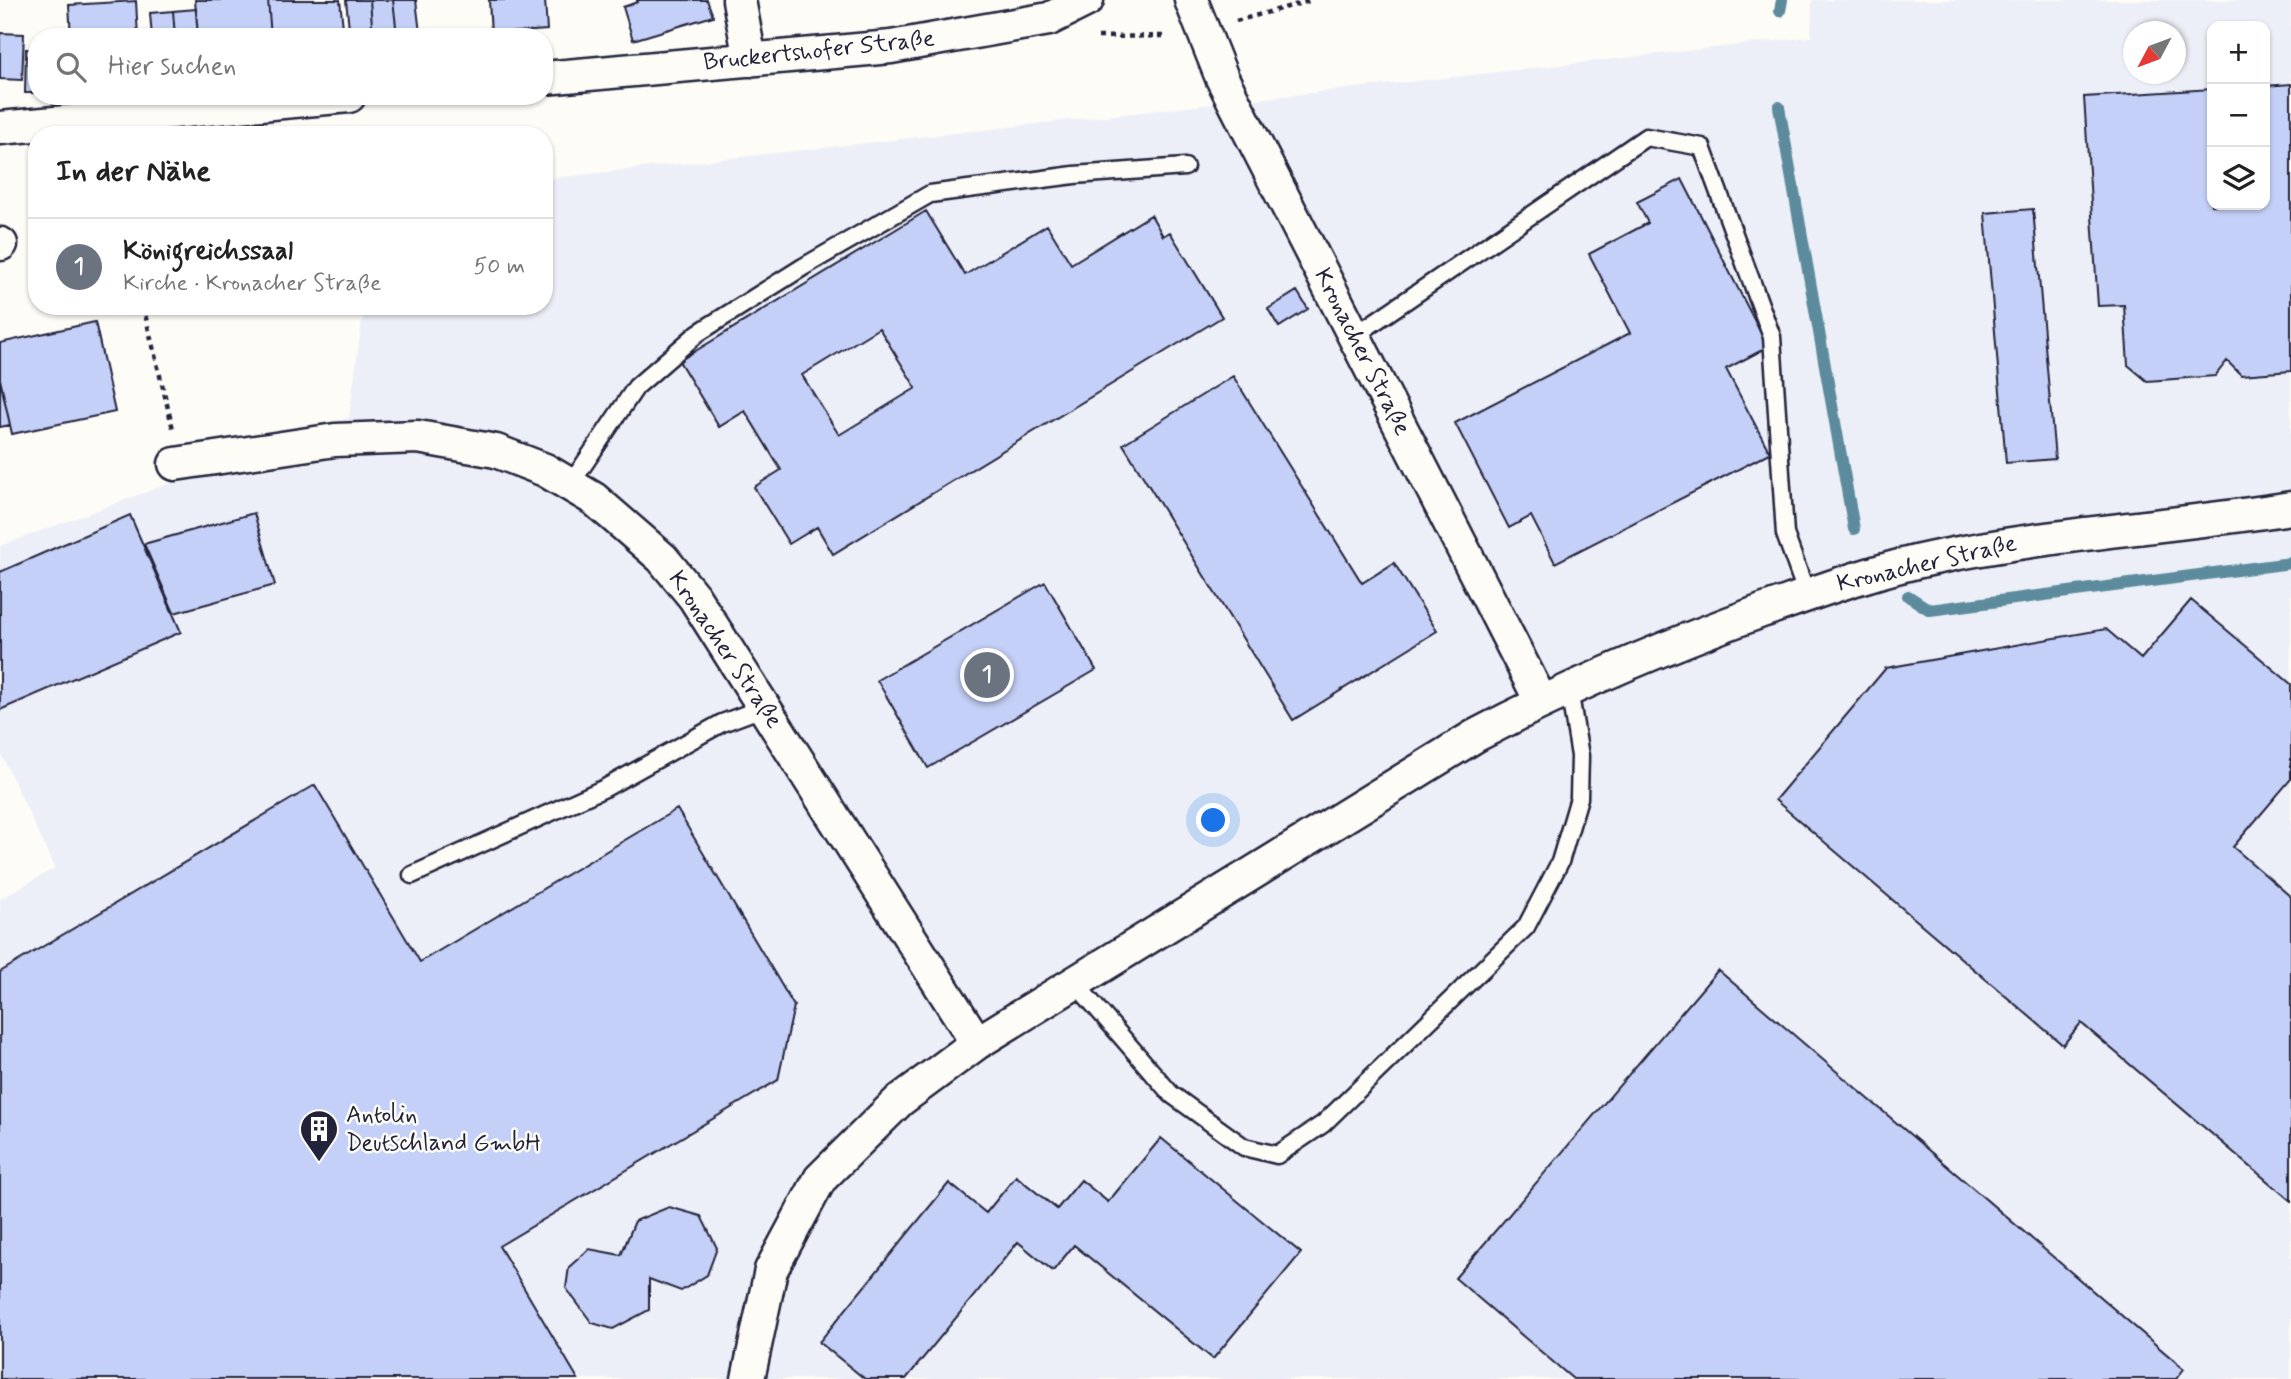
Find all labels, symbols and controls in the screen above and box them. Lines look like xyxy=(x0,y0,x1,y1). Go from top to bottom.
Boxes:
north arrow xyxy=(2123,21,2186,84)
map controls xyxy=(2207,21,2270,210)
button: + xyxy=(2207,21,2270,84)
street label: Bruckertshofer Straße xyxy=(702,23,936,79)
search box xyxy=(28,28,553,105)
icon: search xyxy=(52,48,90,86)
text: Hier suchen xyxy=(108,50,236,84)
button: − xyxy=(2207,84,2270,147)
button: layers xyxy=(2207,147,2270,210)
text: In der Nähe xyxy=(56,152,211,191)
text: Königreichssaal xyxy=(123,235,293,269)
text: 1 xyxy=(74,252,84,282)
text: 50 m xyxy=(474,252,525,282)
street label: Kronacher Straße xyxy=(1307,263,1418,441)
text: Kirche · Kronacher Straße xyxy=(123,269,381,299)
street label: Kronacher Straße xyxy=(1834,528,2020,600)
street label: Kronacher Straße xyxy=(661,565,789,735)
pin: 1 xyxy=(964,649,1010,701)
your location xyxy=(1196,803,1230,837)
place label: Antolin Deutschland GmbH xyxy=(346,1100,541,1159)
building icon: Antolin Deutschland GmbH xyxy=(298,1108,340,1163)

